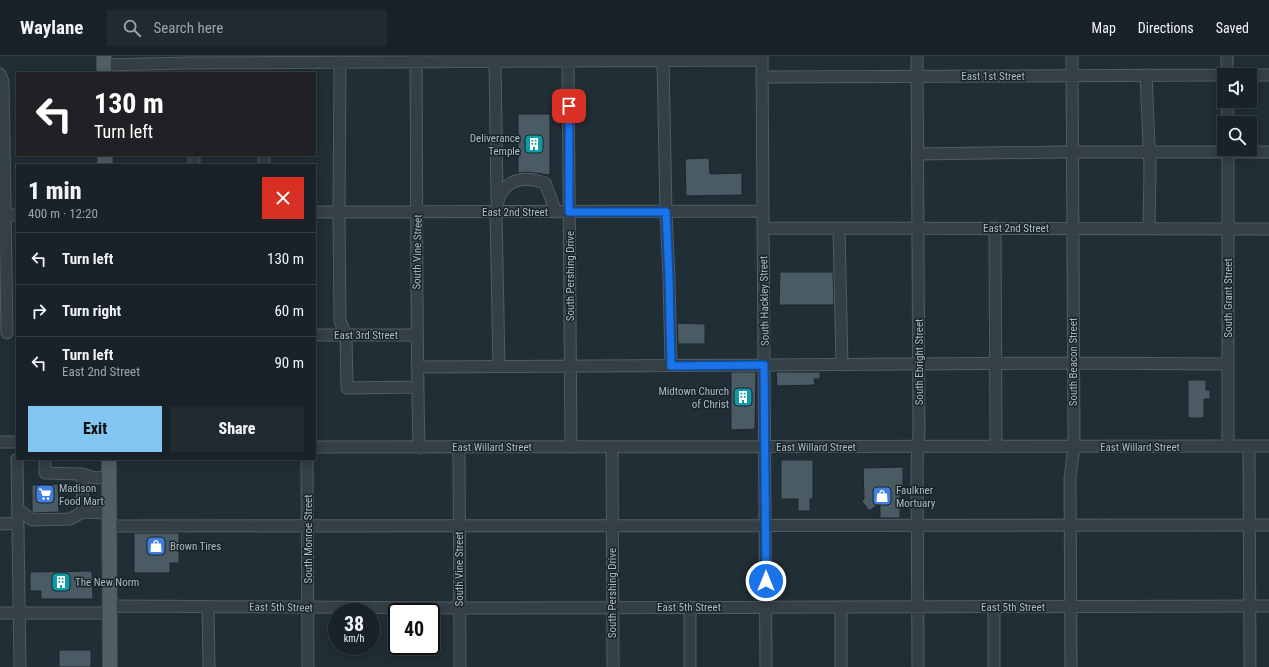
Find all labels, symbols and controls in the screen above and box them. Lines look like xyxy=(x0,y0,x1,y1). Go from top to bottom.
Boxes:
search box xyxy=(107,10,387,46)
text: Waylane xyxy=(20,16,83,39)
icon: search xyxy=(121,17,143,39)
text: Search here xyxy=(153,19,223,37)
text: Map xyxy=(1092,20,1116,36)
text: Directions xyxy=(1138,20,1194,36)
text: Saved xyxy=(1216,20,1249,36)
map controls xyxy=(1217,68,1257,156)
button: sound xyxy=(1217,68,1257,108)
street label: East 1st Street xyxy=(961,70,1025,83)
text: 130 m xyxy=(94,87,164,120)
icon: left xyxy=(28,88,80,140)
pin xyxy=(552,89,586,123)
icon: arrive xyxy=(558,95,580,117)
button: search xyxy=(1217,116,1257,156)
text: Turn left xyxy=(94,121,153,142)
place label: Deliverance Temple xyxy=(470,132,520,158)
building icon: Deliverance Temple xyxy=(523,133,545,155)
text: 1 min xyxy=(28,177,82,205)
button: close xyxy=(262,177,304,219)
text: 400 m · 12:20 xyxy=(28,206,98,221)
street label: East 2nd Street xyxy=(482,206,548,219)
street label: South Vine Street xyxy=(410,214,425,290)
street label: East 2nd Street xyxy=(983,222,1049,235)
street label: South Pershing Drive xyxy=(564,231,577,321)
icon: left xyxy=(28,248,50,270)
text: Turn left xyxy=(62,250,113,268)
text: 130 m xyxy=(267,250,304,268)
street label: South Hackley Street xyxy=(757,256,772,346)
street label: South Grant Street xyxy=(1222,258,1235,338)
icon: right xyxy=(28,300,50,322)
text: Turn right xyxy=(62,302,121,320)
text: 60 m xyxy=(274,302,304,320)
street label: South Beacon Street xyxy=(1067,318,1080,406)
street label: South Ebright Street xyxy=(913,319,926,405)
street label: East 3rd Street xyxy=(334,329,398,342)
text: Turn left xyxy=(62,346,113,364)
icon: left xyxy=(28,352,50,374)
text: 90 m xyxy=(274,354,304,372)
text: East 2nd Street xyxy=(62,364,140,379)
place label: Midtown Church of Christ xyxy=(659,385,729,411)
building icon: Midtown Church of Christ xyxy=(732,386,754,408)
button: Exit xyxy=(28,406,162,452)
button: Share xyxy=(170,406,304,452)
street label: East Willard Street xyxy=(452,441,532,454)
street label: East Willard Street xyxy=(776,441,856,454)
street label: East Willard Street xyxy=(1100,441,1180,454)
place label: Madison Food Mart xyxy=(59,482,104,508)
supermarket icon: Madison Food Mart xyxy=(34,483,56,505)
place label: Faulkner Mortuary xyxy=(896,484,936,510)
shop icon: Faulkner Mortuary xyxy=(871,485,893,507)
street label: South Monroe Street xyxy=(302,494,315,584)
street label: South Vine Street xyxy=(453,531,466,607)
shop icon: Brown Tires xyxy=(145,535,167,557)
place label: Brown Tires xyxy=(170,540,221,553)
street label: South Pershing Drive xyxy=(606,548,619,638)
position arrow xyxy=(745,560,787,602)
building icon: The New Norm xyxy=(50,571,72,593)
place label: The New Norm xyxy=(75,576,139,589)
street label: East 5th Street xyxy=(249,600,313,615)
street label: East 5th Street xyxy=(657,601,721,614)
street label: East 5th Street xyxy=(981,601,1045,614)
speed limit sign: 40 xyxy=(388,603,440,655)
text: 38 xyxy=(344,612,364,636)
text: km/h xyxy=(344,633,364,644)

